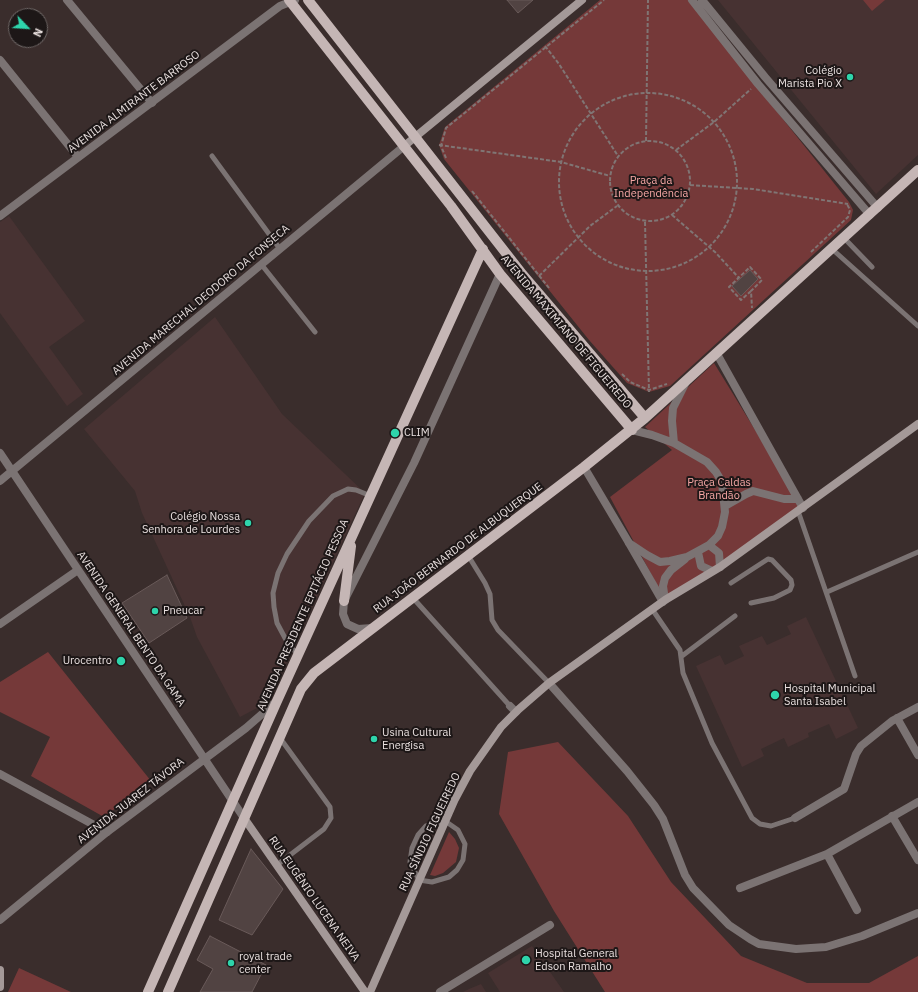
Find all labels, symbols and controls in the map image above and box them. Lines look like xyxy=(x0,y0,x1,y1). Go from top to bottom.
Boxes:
north arrow xyxy=(8,8,48,48)
text: N xyxy=(30,26,46,39)
street label: AVENIDA ALMIRANTE BARROSO xyxy=(65,48,203,156)
place label: Colégio Marista Pio X xyxy=(778,64,842,90)
marker: Colégio Marista Pio X xyxy=(845,72,855,82)
park label: Praça da Independência xyxy=(614,174,688,200)
street label: AVENIDA MARECHAL DEODORO DA FONSECA xyxy=(110,222,292,378)
street label: AVENIDA MAXIMIANO DE FIGUEIREDO xyxy=(498,253,634,411)
place label: CLIM xyxy=(404,426,430,440)
marker: CLIM xyxy=(389,427,401,439)
park label: Praça Caldas Brandão xyxy=(687,476,751,502)
street label: RUA JOÃO BERNARDO DE ALBUQUERQUE xyxy=(371,480,545,616)
place label: Colégio Nossa Senhora de Lourdes xyxy=(142,510,240,536)
street label: AVENIDA PRESIDENTE EPITÁCIO PESSOA xyxy=(255,517,351,713)
marker: Colégio Nossa Senhora de Lourdes xyxy=(243,518,253,528)
street label: AVENIDA GENERAL BENTO DA GAMA xyxy=(74,549,188,709)
place label: Pneucar xyxy=(163,604,204,618)
marker: Pneucar xyxy=(150,606,160,616)
place label: Urocentro xyxy=(63,654,112,668)
marker: Urocentro xyxy=(115,655,127,667)
place label: Hospital Municipal Santa Isabel xyxy=(784,682,875,708)
marker: Hospital Municipal Santa Isabel xyxy=(769,689,781,701)
place label: Usina Cultural Energisa xyxy=(382,726,451,752)
marker: Usina Cultural Energisa xyxy=(369,734,379,744)
street label: AVENIDA JUAREZ TÁVORA xyxy=(75,755,187,847)
street label: RUA SÍNDIO FIGUEIREDO xyxy=(397,770,463,894)
street label: RUA EUGÊNIO LUCENA NEIVA xyxy=(266,834,362,964)
place label: Hospital General Edson Ramalho xyxy=(535,947,618,973)
place label: royal trade center xyxy=(239,950,292,976)
marker: Hospital General Edson Ramalho xyxy=(520,954,532,966)
marker: royal trade center xyxy=(226,958,236,968)

